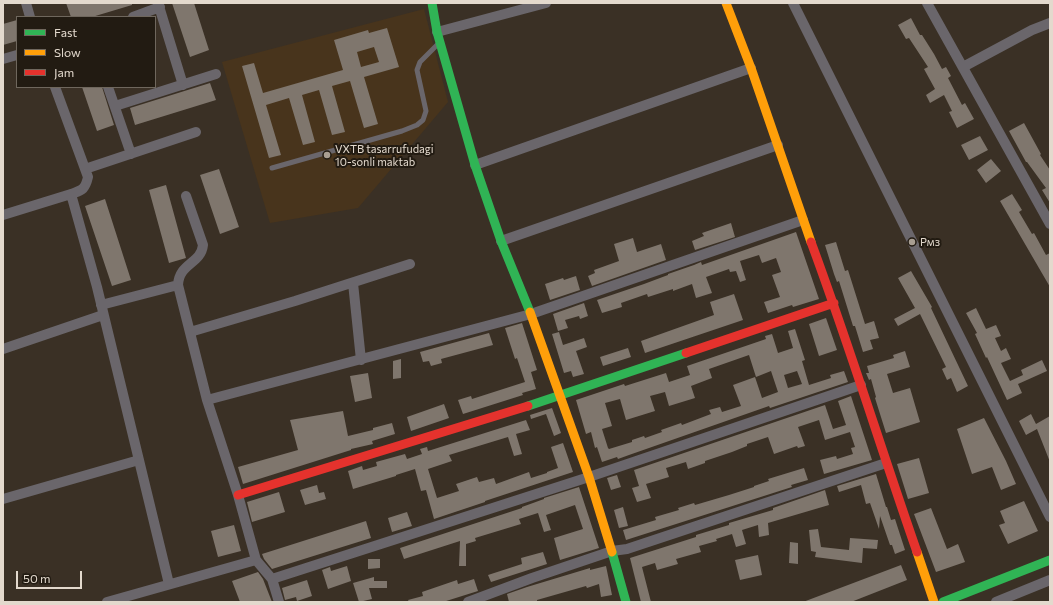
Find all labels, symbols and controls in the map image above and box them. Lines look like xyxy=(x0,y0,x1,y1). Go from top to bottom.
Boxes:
legend xyxy=(16,16,156,88)
text: Fast xyxy=(54,25,77,39)
text: Slow xyxy=(54,45,81,59)
text: Jam xyxy=(54,65,74,79)
place label: VXTB tasarrufudagi 10-sonli maktab xyxy=(335,142,434,168)
marker: VXTB tasarrufudagi 10-sonli maktab xyxy=(322,150,332,160)
place label: Рмз xyxy=(920,235,940,249)
marker: Рмз xyxy=(907,237,917,247)
scale bar xyxy=(18,563,84,589)
text: 50 m xyxy=(23,571,51,585)

